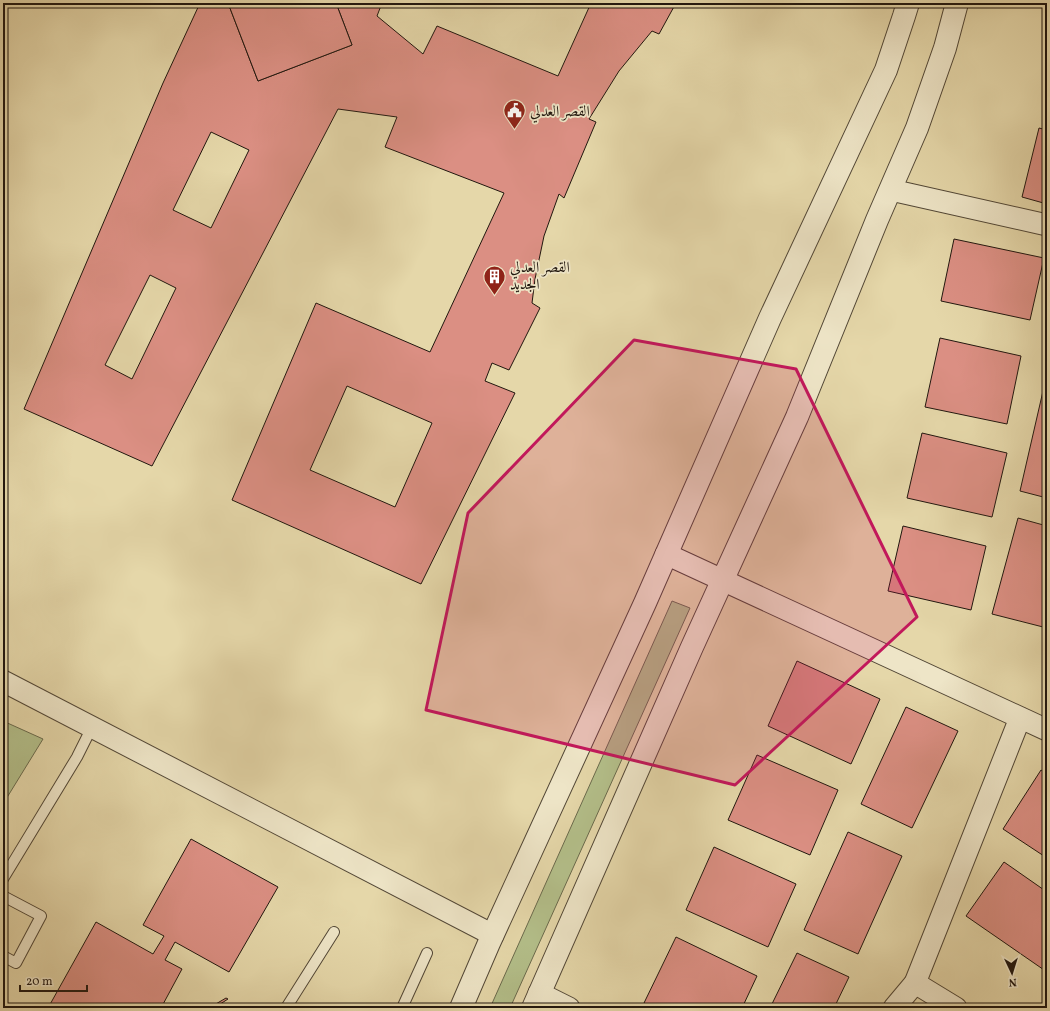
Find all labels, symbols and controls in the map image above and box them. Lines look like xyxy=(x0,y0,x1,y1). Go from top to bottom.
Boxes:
public building icon: القصر العدلي xyxy=(501,98,527,131)
place label: القصر العدلي xyxy=(530,102,590,123)
place label: القصر العدلي الجديد xyxy=(510,258,570,296)
building icon: القصر العدلي الجديد xyxy=(481,263,507,296)
north arrow xyxy=(992,953,1032,993)
scale bar xyxy=(20,967,87,993)
text: 20 m xyxy=(26,974,53,990)
text: N xyxy=(1008,974,1017,989)

